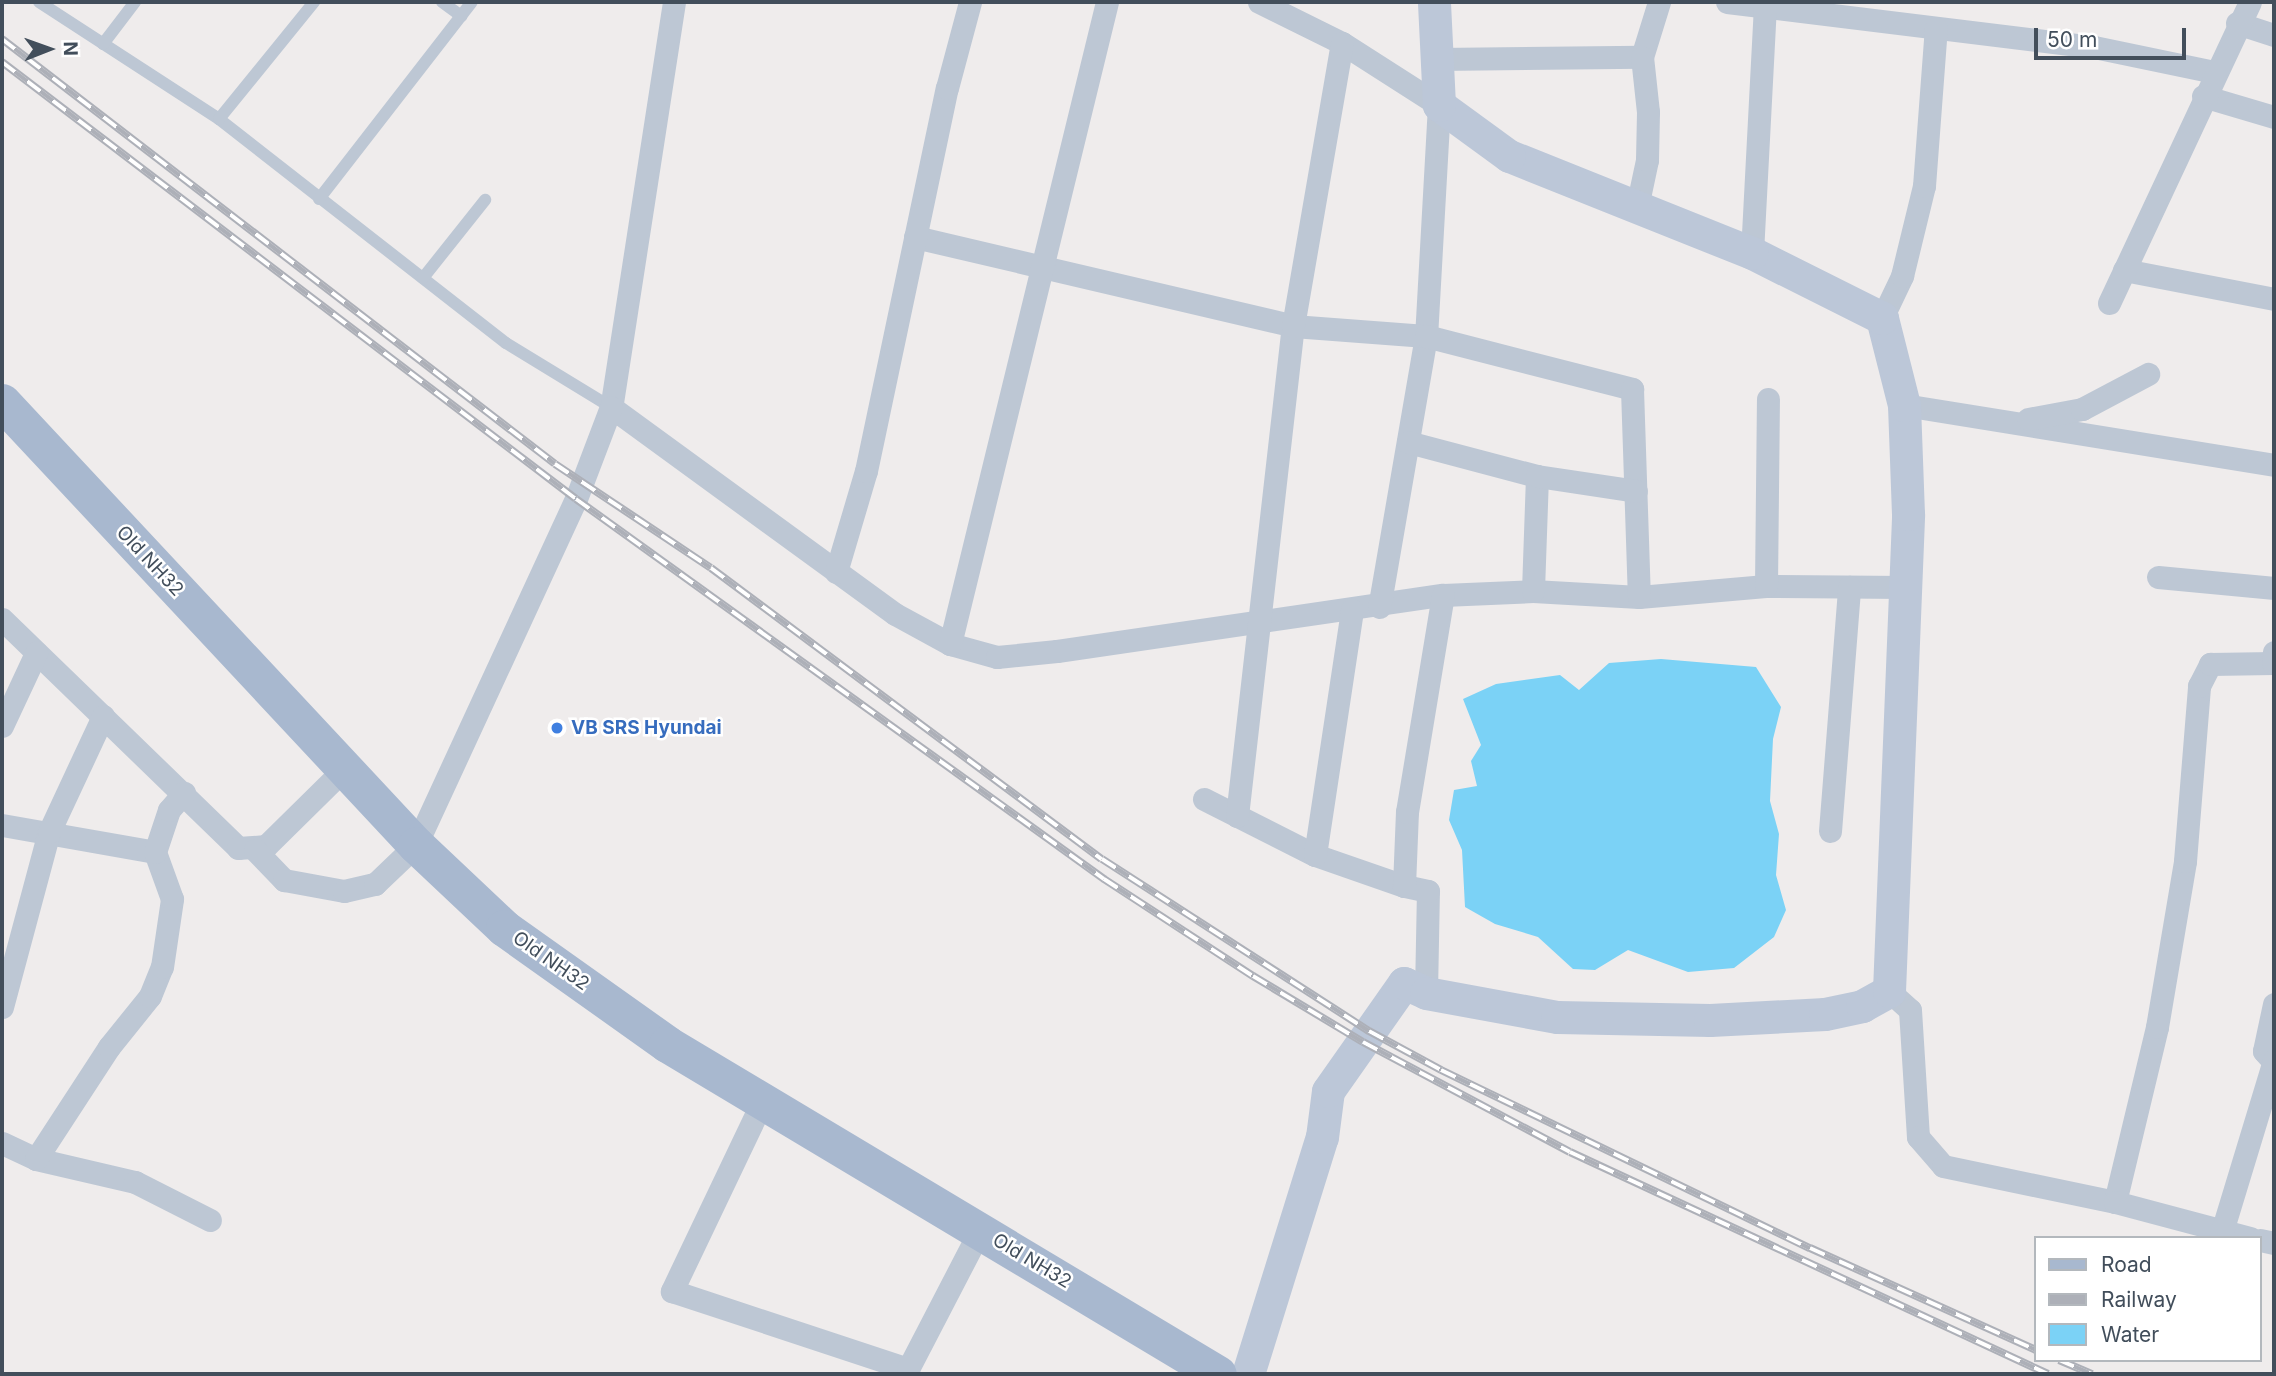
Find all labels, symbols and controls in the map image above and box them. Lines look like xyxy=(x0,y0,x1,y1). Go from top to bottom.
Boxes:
north arrow xyxy=(14,14,84,84)
scale bar xyxy=(2038,14,2190,58)
text: 50 m xyxy=(2047,27,2097,52)
text: N xyxy=(59,41,82,56)
street label: Old NH32 xyxy=(112,521,188,601)
place label: VB SRS Hyundai xyxy=(571,717,722,739)
marker: VB SRS Hyundai xyxy=(549,720,565,736)
street label: Old NH32 xyxy=(508,926,594,996)
street label: Old NH32 xyxy=(988,1229,1076,1293)
legend xyxy=(2035,1236,2262,1362)
text: Road xyxy=(2101,1252,2152,1277)
text: Railway xyxy=(2101,1287,2177,1312)
text: Water xyxy=(2101,1322,2159,1347)

